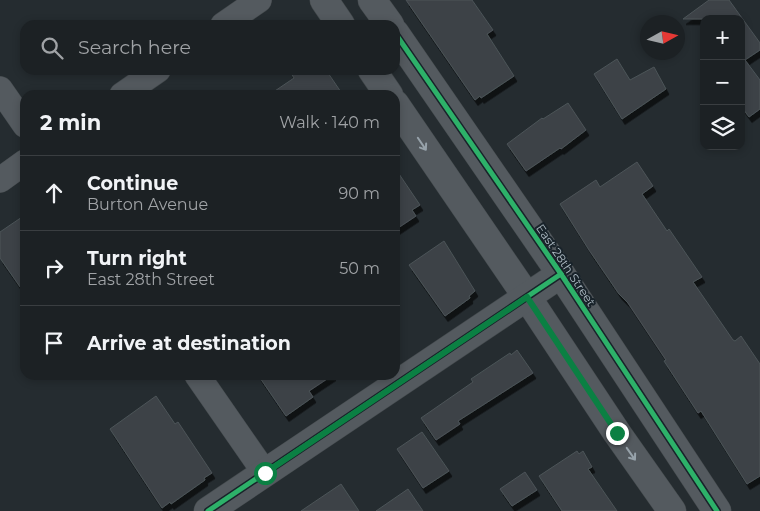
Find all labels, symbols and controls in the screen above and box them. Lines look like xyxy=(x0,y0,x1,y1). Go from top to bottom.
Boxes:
north arrow xyxy=(640,15,685,60)
map controls xyxy=(700,15,745,150)
button: + xyxy=(700,15,745,60)
search box xyxy=(20,20,400,75)
icon: search xyxy=(38,34,66,62)
text: Search here xyxy=(78,36,191,59)
button: − xyxy=(700,60,745,105)
button: layers xyxy=(700,105,745,150)
text: 2 min xyxy=(40,110,101,135)
text: Walk · 140 m xyxy=(279,113,380,132)
one-way arrow xyxy=(417,137,428,151)
text: Continue xyxy=(87,172,178,195)
icon: ahead xyxy=(40,179,68,207)
text: 90 m xyxy=(338,184,380,203)
text: Burton Avenue xyxy=(87,195,208,214)
street label: East 28th Street xyxy=(533,221,599,309)
text: Turn right xyxy=(87,247,187,270)
icon: right xyxy=(40,254,68,282)
text: 50 m xyxy=(339,259,380,278)
text: East 28th Street xyxy=(87,270,215,289)
icon: arrive xyxy=(40,329,68,357)
text: Arrive at destination xyxy=(87,332,291,355)
route end xyxy=(606,422,629,445)
one-way arrow xyxy=(626,447,636,461)
route start xyxy=(254,462,277,485)

